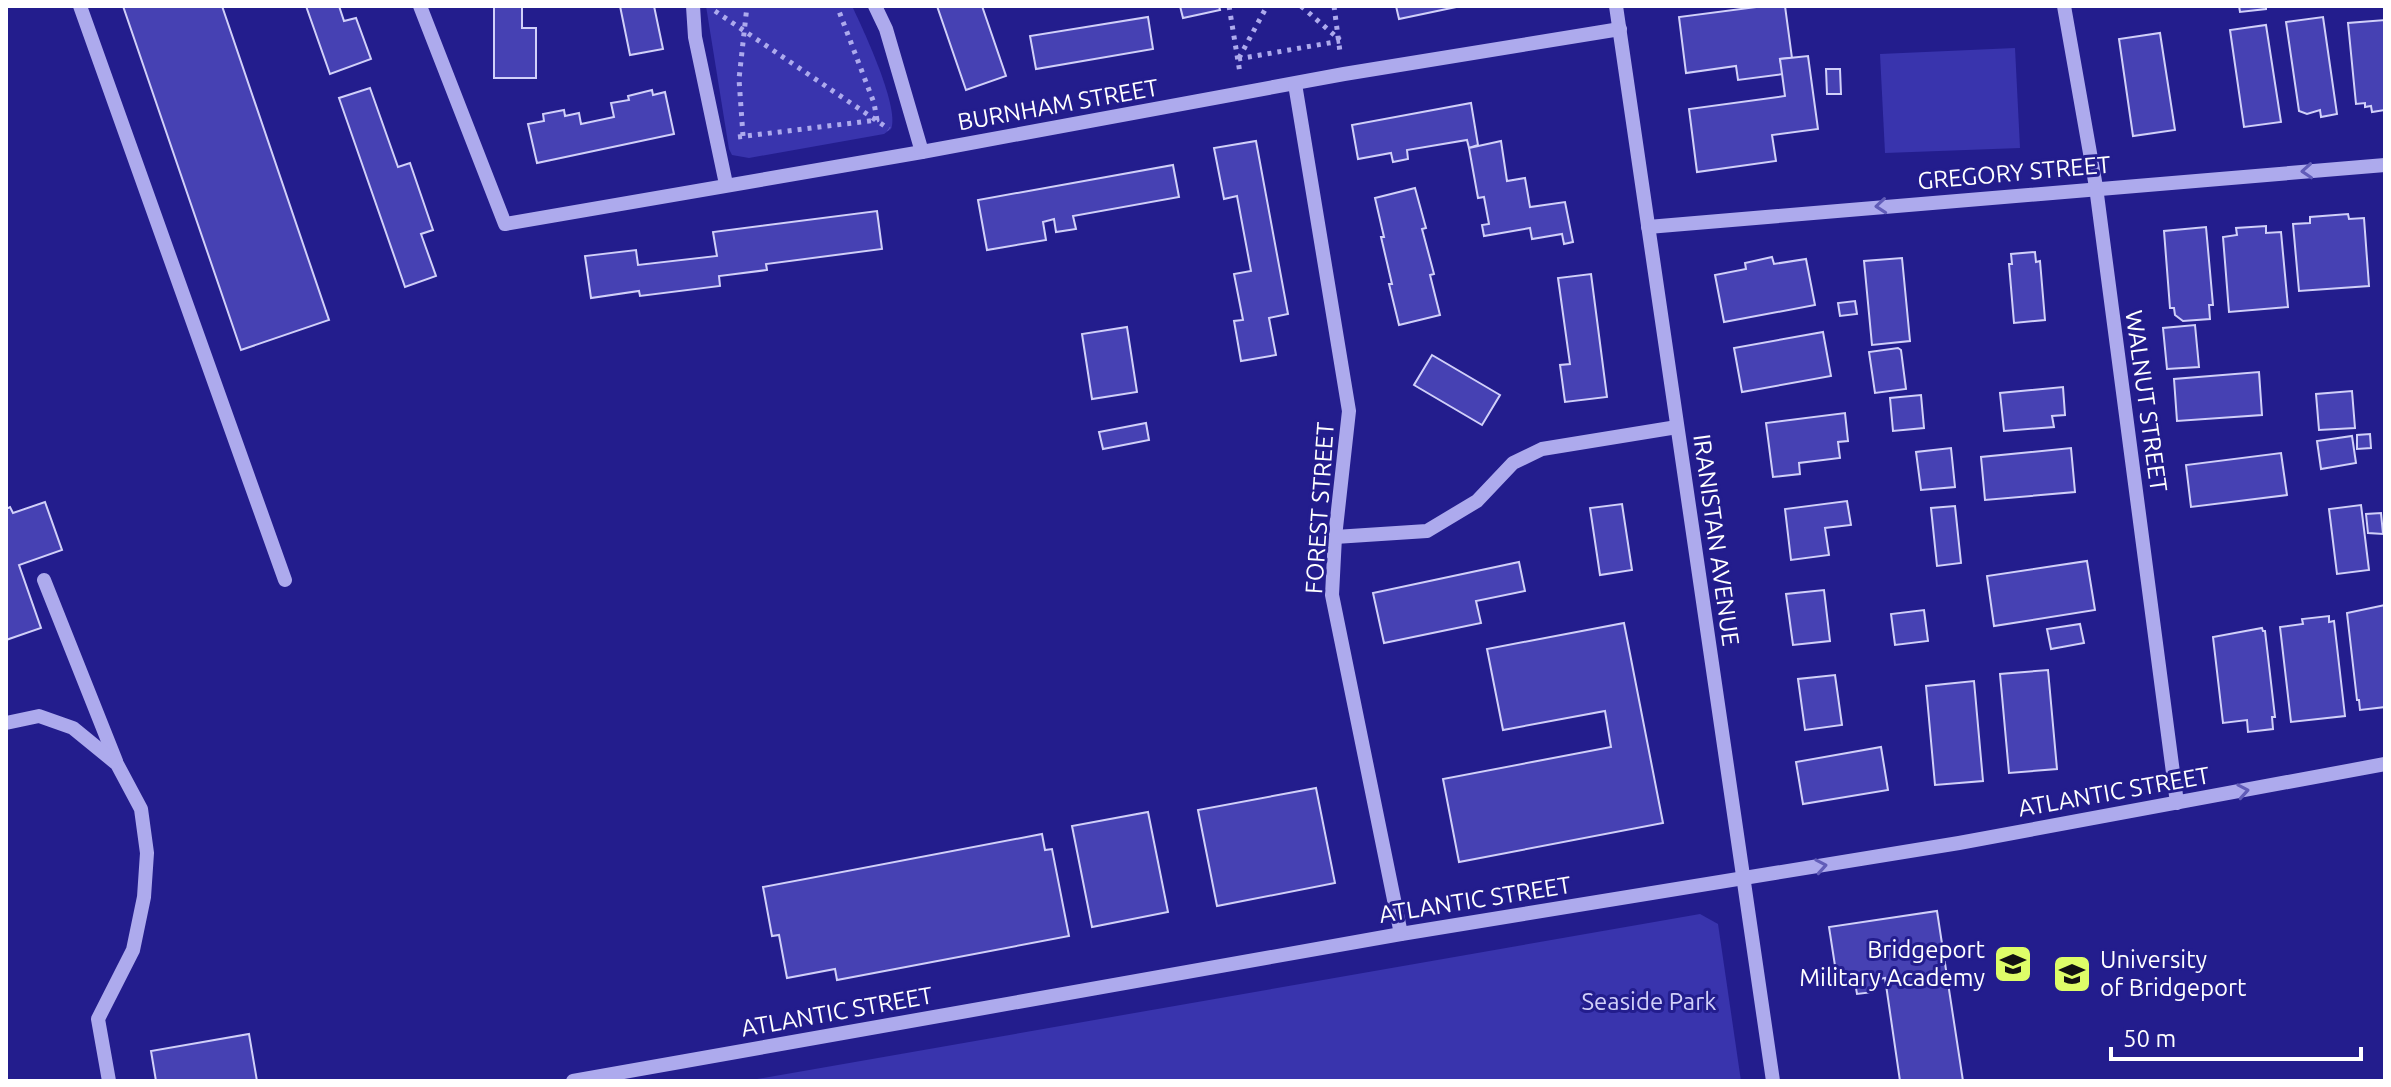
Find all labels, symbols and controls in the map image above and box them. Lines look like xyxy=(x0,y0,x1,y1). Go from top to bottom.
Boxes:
street label: BURNHAM STREET xyxy=(955,74,1160,135)
street label: GREGORY STREET xyxy=(1916,151,2112,194)
one-way arrow xyxy=(2300,162,2313,179)
one-way arrow xyxy=(1874,197,1887,214)
street label: WALNUT STREET xyxy=(2120,308,2173,494)
street label: FOREST STREET xyxy=(1300,421,1339,595)
street label: IRANISTAN AVENUE xyxy=(1688,432,1745,648)
street label: ATLANTIC STREET xyxy=(2016,761,2212,822)
one-way arrow xyxy=(2236,783,2249,800)
one-way arrow xyxy=(1815,859,1828,876)
street label: ATLANTIC STREET xyxy=(1377,871,1573,928)
place label: Bridgeport Military Academy xyxy=(1799,936,1986,991)
school or university icon: Bridgeport Military Academy xyxy=(1992,943,2034,985)
place label: University of Bridgeport xyxy=(2100,946,2247,1001)
school or university icon: University of Bridgeport xyxy=(2051,953,2093,995)
street label: ATLANTIC STREET xyxy=(739,981,935,1042)
park label: Seaside Park xyxy=(1582,988,1716,1015)
scale bar xyxy=(2111,1011,2361,1061)
text: 50 m xyxy=(2123,1025,2176,1052)

